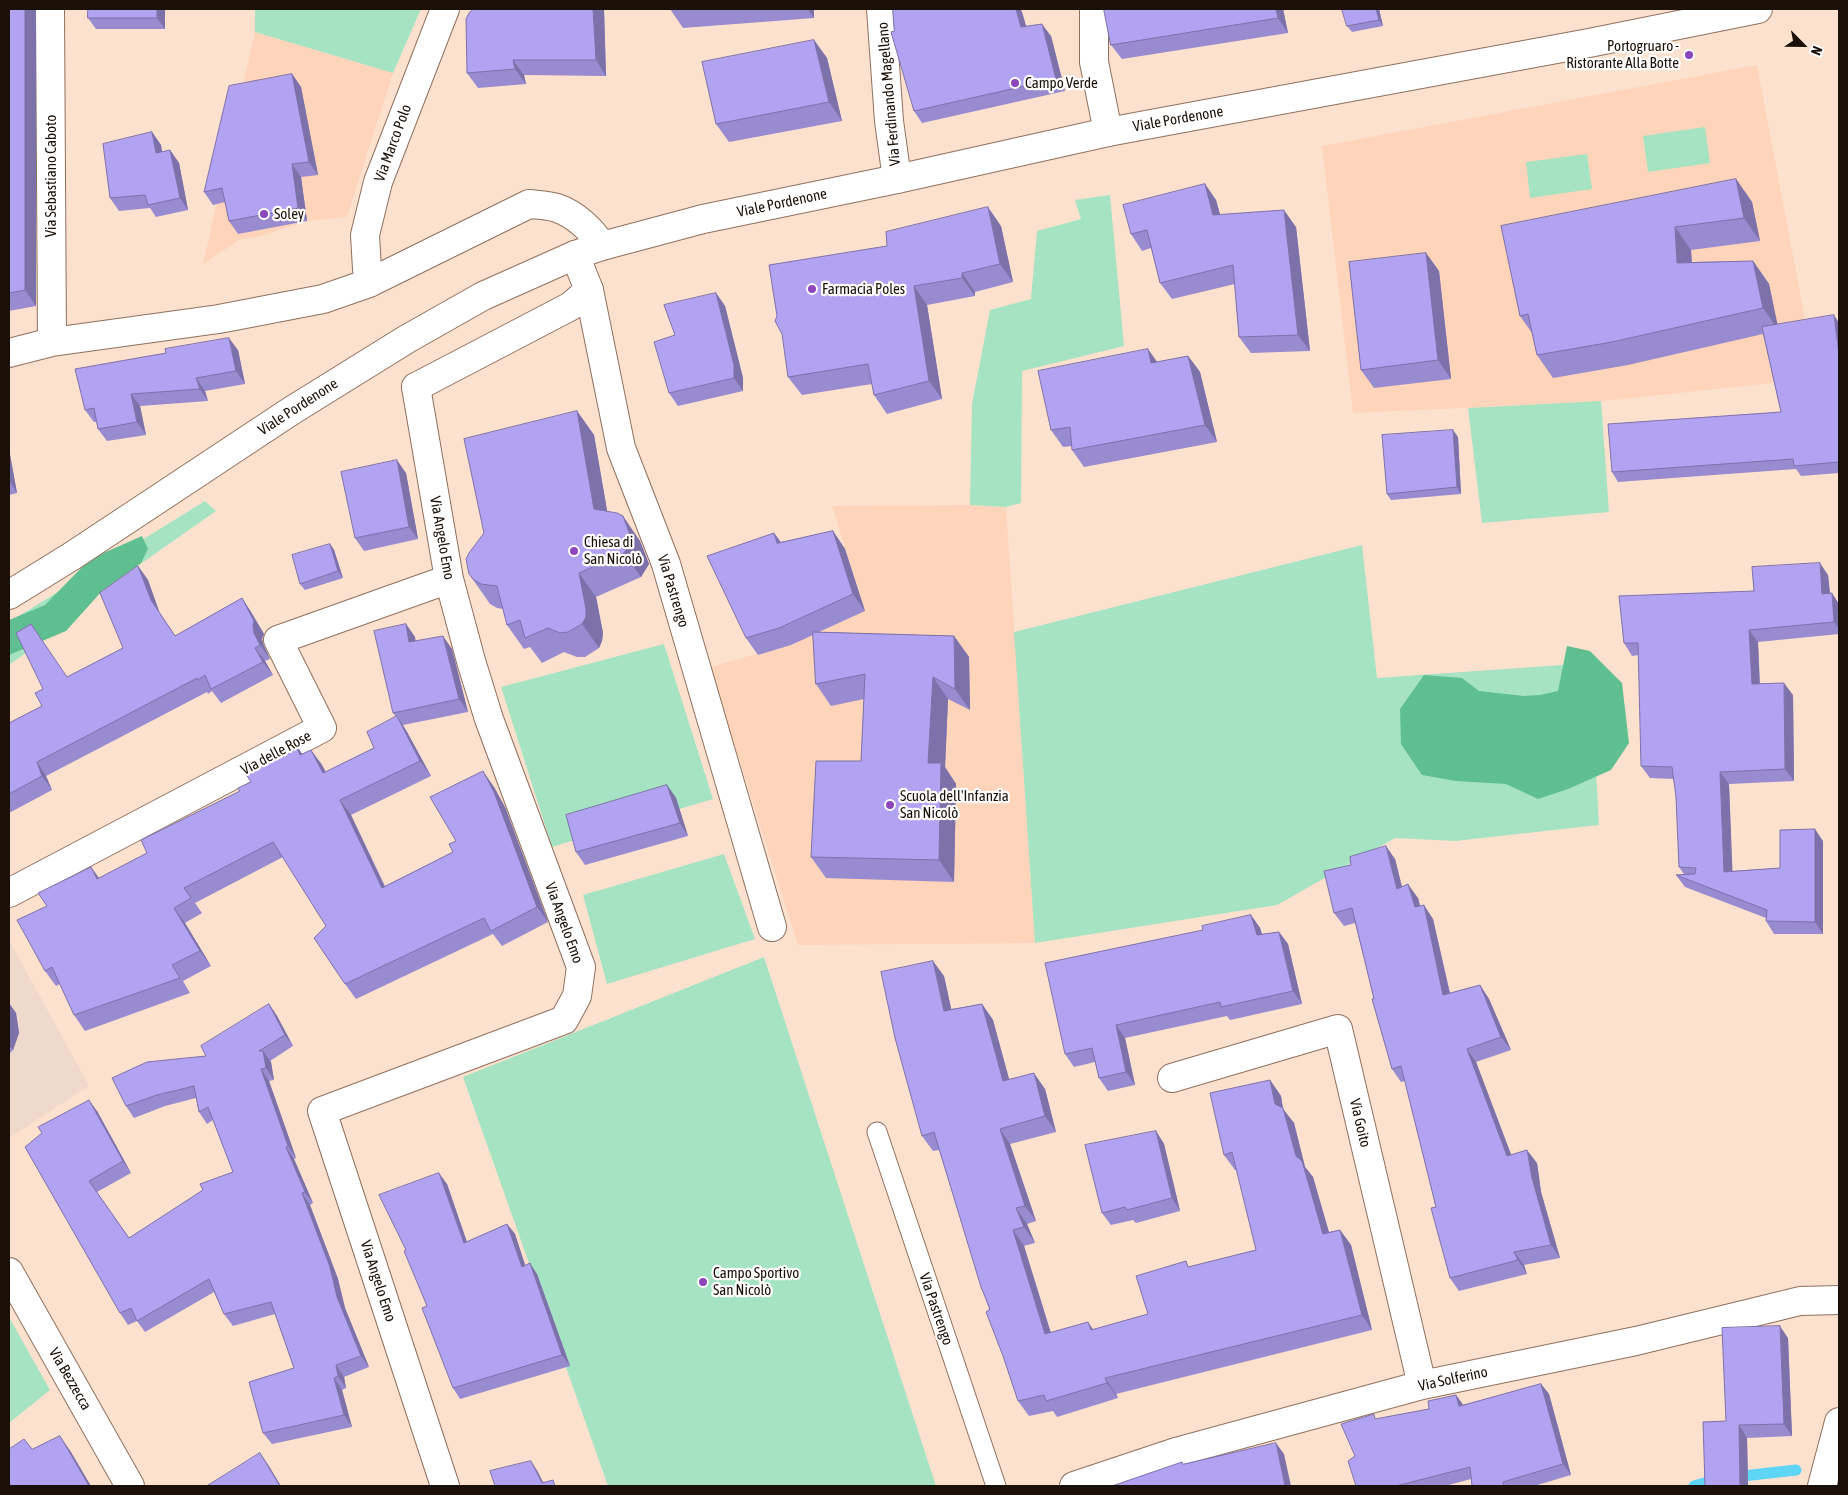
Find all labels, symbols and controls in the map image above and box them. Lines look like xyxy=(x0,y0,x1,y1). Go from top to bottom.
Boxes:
north arrow xyxy=(1778,20,1828,70)
street label: Via Ferdinando Magellano xyxy=(874,21,904,167)
place label: Portogruaro - Ristorante Alla Botte xyxy=(1566,37,1679,72)
text: N xyxy=(1808,44,1826,58)
marker: Portogruaro - Ristorante Alla Botte xyxy=(1683,49,1695,61)
place label: Campo Verde xyxy=(1025,74,1098,92)
marker: Campo Verde xyxy=(1009,77,1021,89)
street label: Via Marco Polo xyxy=(371,102,415,184)
street label: Viale Pordenone xyxy=(1131,102,1225,136)
street label: Via Sebastiano Caboto xyxy=(42,115,60,237)
street label: Viale Pordenone xyxy=(735,185,829,221)
place label: Soley xyxy=(274,205,304,223)
marker: Soley xyxy=(258,208,270,220)
place label: Farmacia Poles xyxy=(822,280,905,298)
marker: Farmacia Poles xyxy=(806,283,818,295)
street label: Viale Pordenone xyxy=(255,375,341,439)
street label: Via Angelo Emo xyxy=(426,495,458,581)
place label: Chiesa di San Nicolò xyxy=(584,533,642,568)
marker: Chiesa di San Nicolò xyxy=(568,545,580,557)
street label: Via Pastrengo xyxy=(653,552,693,630)
street label: Via delle Rose xyxy=(238,727,314,779)
place label: Scuola dell'Infanzia San Nicolò xyxy=(900,787,1009,822)
marker: Scuola dell'Infanzia San Nicolò xyxy=(884,799,896,811)
street label: Via Angelo Emo xyxy=(541,880,587,966)
street label: Via Goito xyxy=(1346,1097,1374,1149)
street label: Via Angelo Emo xyxy=(356,1238,400,1324)
place label: Campo Sportivo San Nicolò xyxy=(713,1264,799,1299)
street label: Via Pastrengo xyxy=(915,1271,957,1347)
marker: Campo Sportivo San Nicolò xyxy=(697,1276,709,1288)
street label: Via Bezzecca xyxy=(45,1345,95,1413)
street label: Via Solferino xyxy=(1417,1363,1489,1395)

